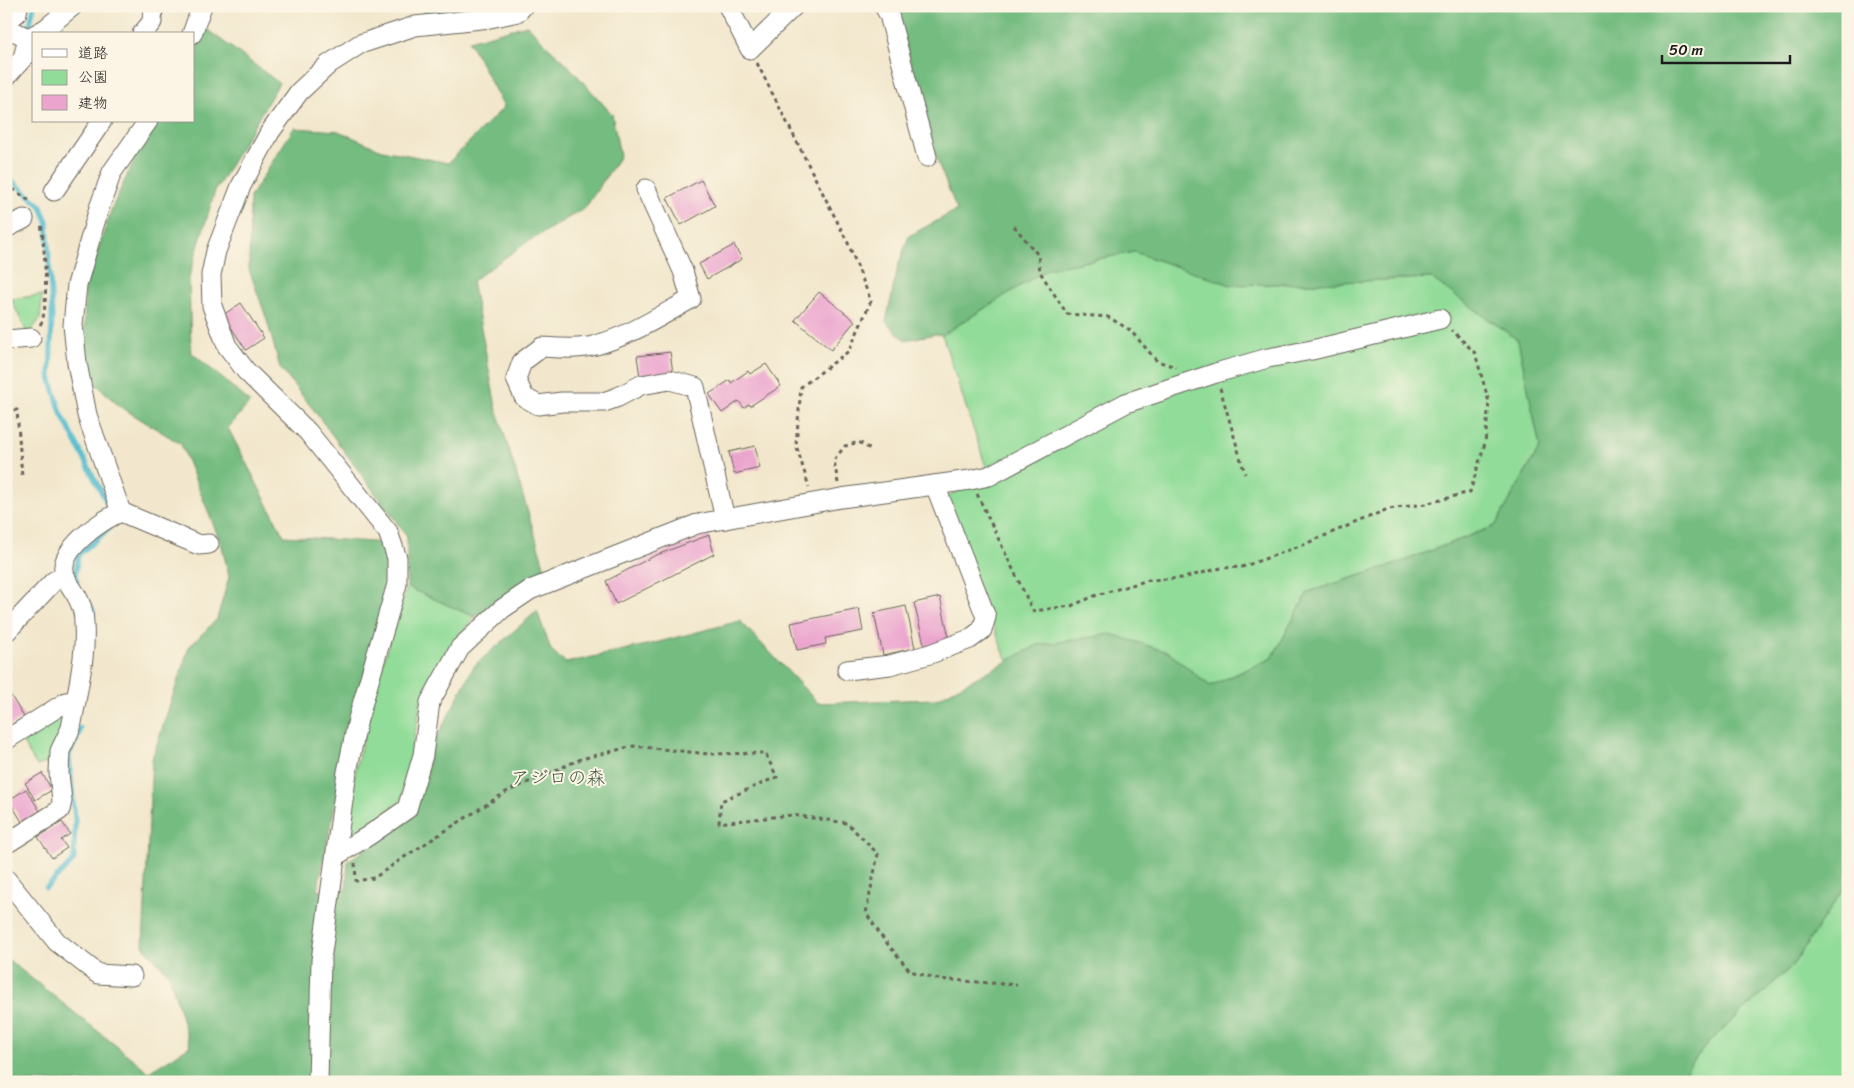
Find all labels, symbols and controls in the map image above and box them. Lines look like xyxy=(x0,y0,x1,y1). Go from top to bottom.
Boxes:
legend xyxy=(32,32,195,122)
scale bar xyxy=(1662,32,1789,64)
text: 50 m xyxy=(1669,37,1704,63)
text: 道路 xyxy=(78,40,108,66)
text: 公園 xyxy=(78,64,108,90)
text: 建物 xyxy=(78,90,108,116)
park label: アジロの森 xyxy=(510,761,606,794)

